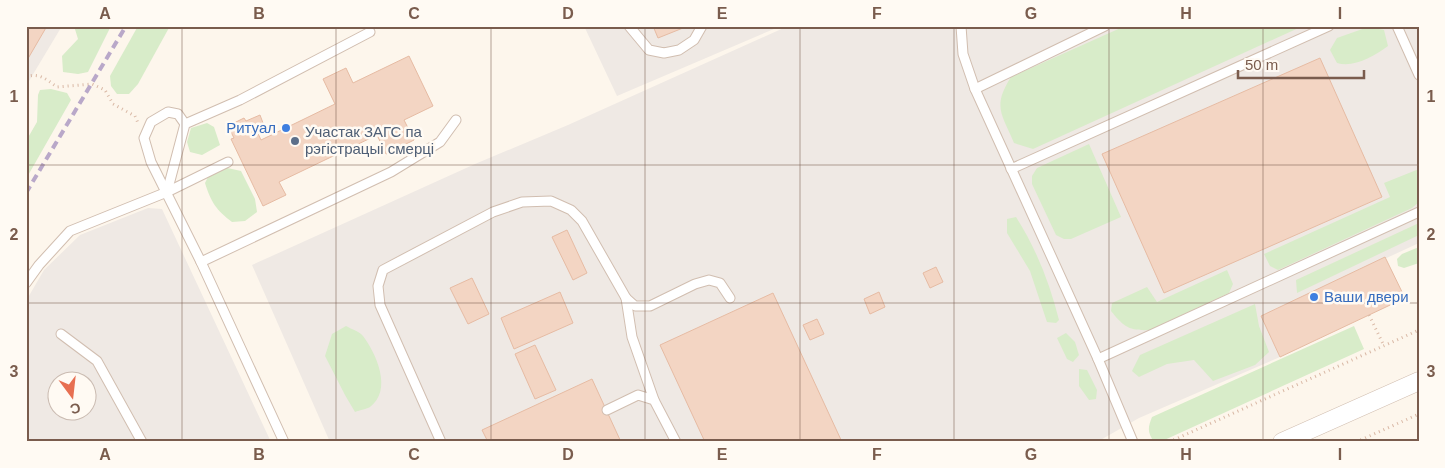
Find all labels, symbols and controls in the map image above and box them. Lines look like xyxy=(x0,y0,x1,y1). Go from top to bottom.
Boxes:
text: A xyxy=(99,5,111,22)
text: B xyxy=(253,5,265,22)
text: C xyxy=(408,5,420,22)
text: D xyxy=(562,5,574,22)
text: E xyxy=(717,5,728,22)
text: F xyxy=(872,5,882,22)
text: G xyxy=(1025,5,1037,22)
text: H xyxy=(1180,5,1192,22)
text: I xyxy=(1338,5,1342,22)
scale bar xyxy=(1238,48,1364,80)
text: 50 m xyxy=(1245,56,1278,73)
text: 1 xyxy=(10,88,19,105)
text: 1 xyxy=(1427,88,1436,105)
place label: Ритуал xyxy=(226,119,276,136)
marker: Ритуал xyxy=(280,122,292,134)
place label: Участак ЗАГС па рэгістрацыі смерці xyxy=(305,123,434,157)
marker: Участак ЗАГС па рэгістрацыі смерці xyxy=(289,135,301,147)
text: 2 xyxy=(10,226,19,243)
text: 2 xyxy=(1427,226,1436,243)
place label: Ваши двери xyxy=(1324,288,1409,305)
marker: Ваши двери xyxy=(1308,291,1320,303)
text: 3 xyxy=(10,363,19,380)
text: 3 xyxy=(1427,363,1436,380)
north arrow xyxy=(48,370,98,420)
text: С xyxy=(68,400,82,418)
text: A xyxy=(99,446,111,463)
text: B xyxy=(253,446,265,463)
text: C xyxy=(408,446,420,463)
text: D xyxy=(562,446,574,463)
text: E xyxy=(717,446,728,463)
text: F xyxy=(872,446,882,463)
text: G xyxy=(1025,446,1037,463)
text: H xyxy=(1180,446,1192,463)
text: I xyxy=(1338,446,1342,463)

